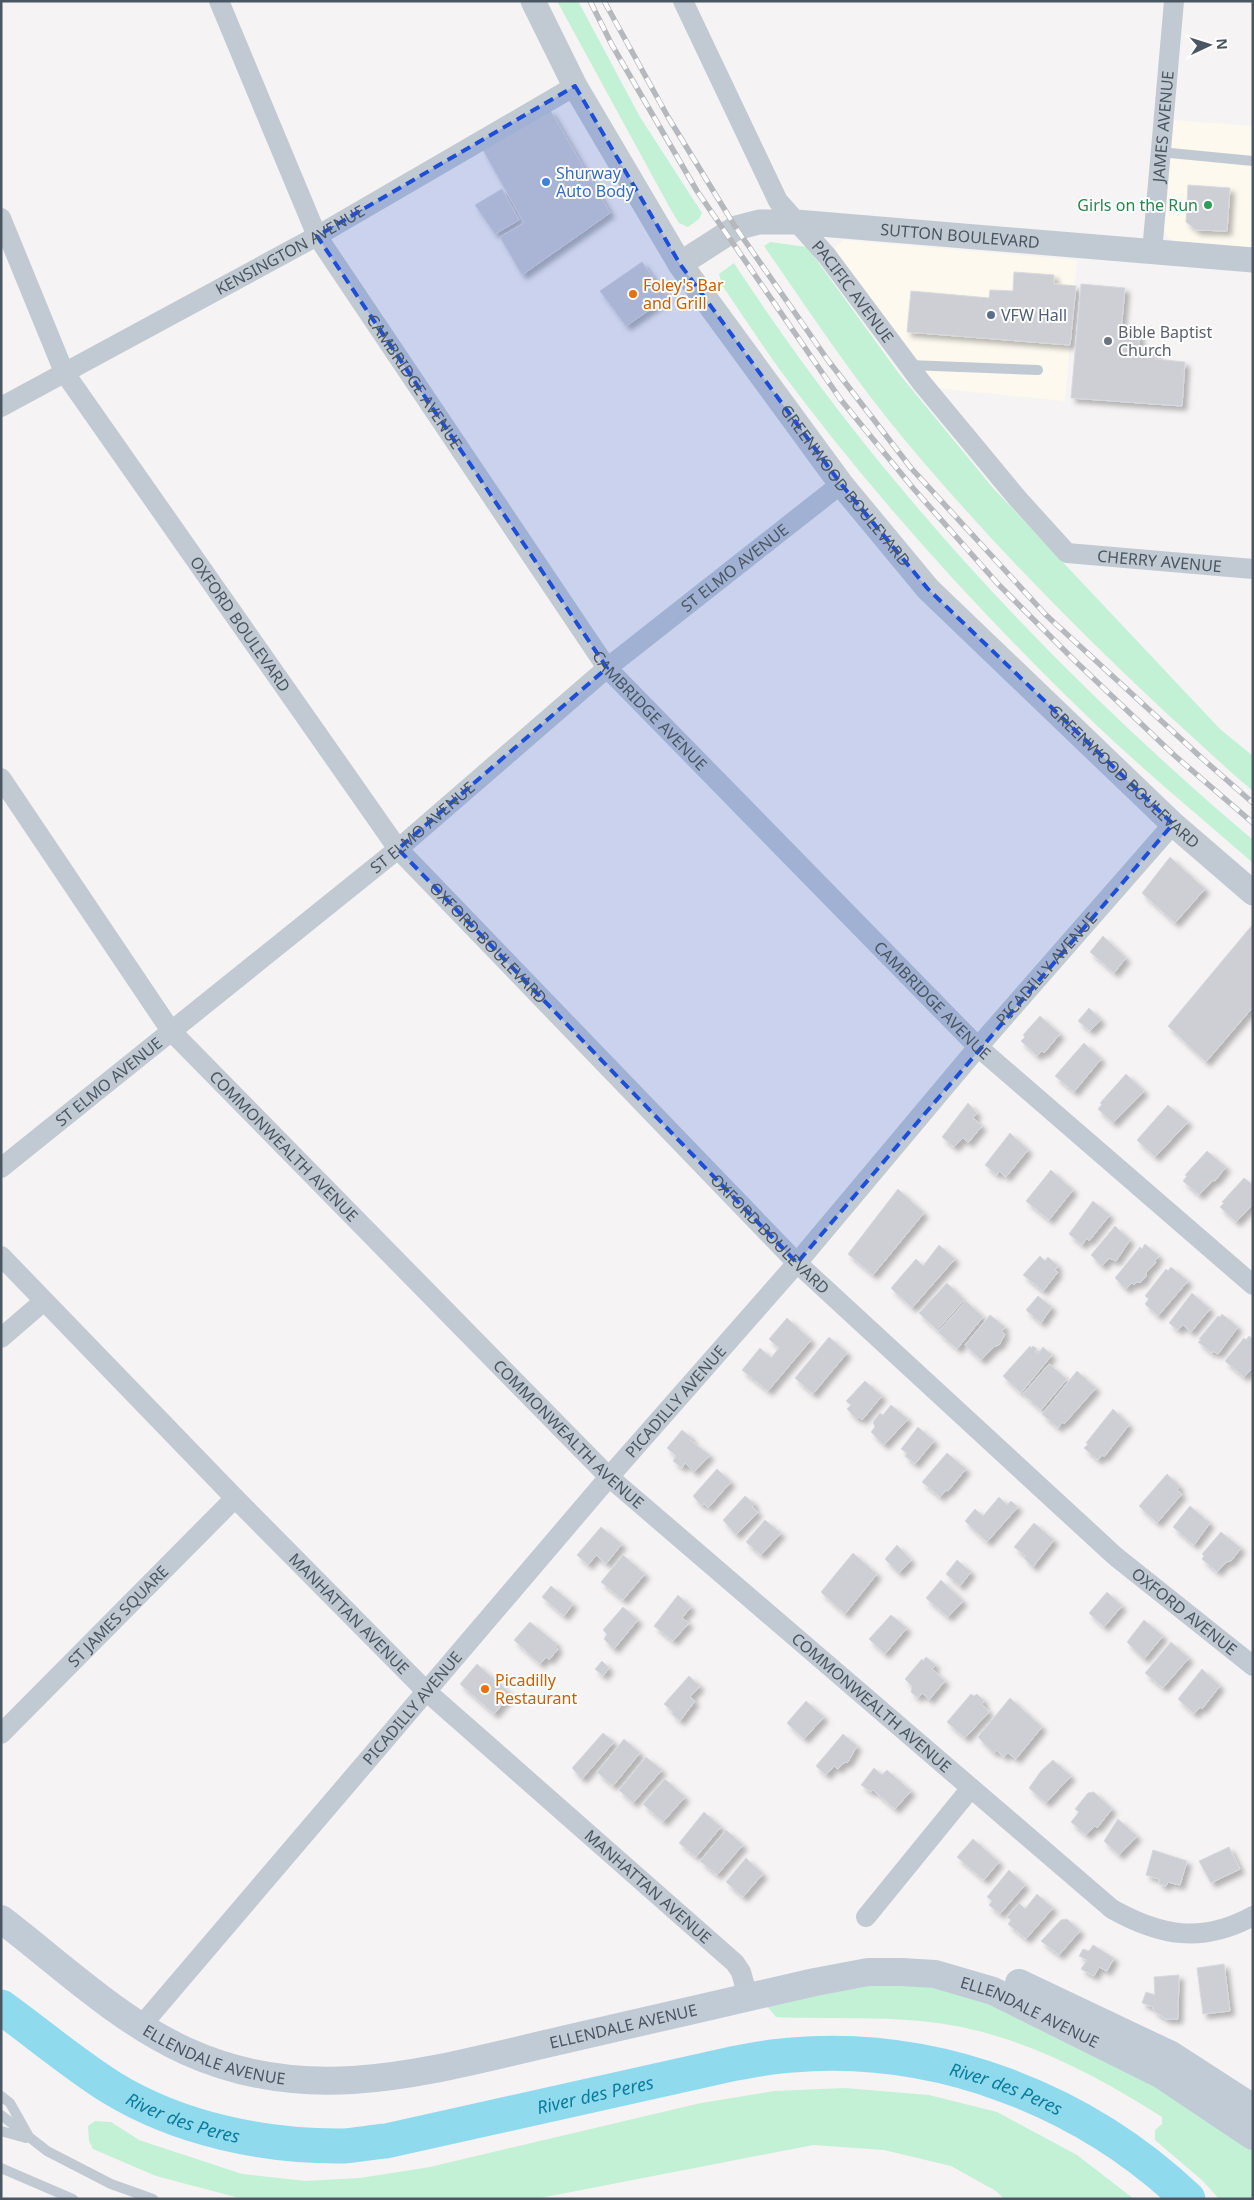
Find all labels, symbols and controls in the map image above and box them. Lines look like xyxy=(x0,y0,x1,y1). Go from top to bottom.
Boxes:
north arrow xyxy=(1184,20,1234,70)
text: N xyxy=(1213,38,1232,50)
street label: JAMES AVENUE xyxy=(1147,70,1179,185)
place label: Shurway Auto Body xyxy=(556,162,635,202)
marker: Shurway Auto Body xyxy=(540,176,552,188)
place label: Girls on the Run xyxy=(1077,194,1198,216)
marker: Girls on the Run xyxy=(1202,199,1214,211)
street label: KENSINGTON AVENUE xyxy=(212,200,369,300)
street label: SUTTON BOULEVARD xyxy=(880,218,1041,253)
street label: PACIFIC AVENUE xyxy=(807,235,899,347)
place label: Foley's Bar and Grill xyxy=(643,274,724,314)
marker: Foley's Bar and Grill xyxy=(627,288,639,300)
place label: VFW Hall xyxy=(1001,304,1067,326)
marker: VFW Hall xyxy=(985,309,997,321)
street label: CAMBRIDGE AVENUE xyxy=(362,310,468,453)
place label: Bible Baptist Church xyxy=(1118,321,1212,361)
marker: Bible Baptist Church xyxy=(1102,335,1114,347)
street label: GREENWOOD BOULEVARD xyxy=(775,400,916,571)
street label: ST ELMO AVENUE xyxy=(676,519,793,617)
street label: CHERRY AVENUE xyxy=(1096,545,1223,577)
street label: OXFORD BOULEVARD xyxy=(185,552,296,696)
street label: CAMBRIDGE AVENUE xyxy=(587,646,712,775)
street label: GREENWOOD BOULEVARD xyxy=(1044,700,1204,853)
street label: ST ELMO AVENUE xyxy=(365,776,480,878)
street label: OXFORD BOULEVARD xyxy=(425,877,552,1008)
street label: PICADILLY AVENUE xyxy=(991,908,1102,1030)
street label: CAMBRIDGE AVENUE xyxy=(869,936,996,1064)
street label: ST ELMO AVENUE xyxy=(51,1032,167,1131)
street label: COMMONWEALTH AVENUE xyxy=(205,1066,363,1226)
street label: OXFORD BOULEVARD xyxy=(706,1169,834,1299)
street label: PICADILLY AVENUE xyxy=(620,1340,731,1462)
street label: COMMONWEALTH AVENUE xyxy=(488,1355,649,1513)
street label: MANHATTAN AVENUE xyxy=(284,1548,414,1679)
street label: ST JAMES SQUARE xyxy=(63,1561,173,1672)
street label: OXFORD AVENUE xyxy=(1127,1563,1242,1660)
street label: COMMONWEALTH AVENUE xyxy=(787,1628,956,1777)
street label: PICADILLY AVENUE xyxy=(357,1646,467,1769)
place label: Picadilly Restaurant xyxy=(495,1669,577,1709)
marker: Picadilly Restaurant xyxy=(479,1683,491,1695)
street label: MANHATTAN AVENUE xyxy=(580,1825,716,1948)
street label: ELLENDALE AVENUE xyxy=(958,1971,1103,2053)
street label: ELLENDALE AVENUE xyxy=(547,1998,699,2054)
street label: ELLENDALE AVENUE xyxy=(139,2019,287,2089)
water label: River des Peres xyxy=(947,2057,1067,2120)
water label: River des Peres xyxy=(534,2070,656,2119)
water label: River des Peres xyxy=(122,2086,242,2148)

